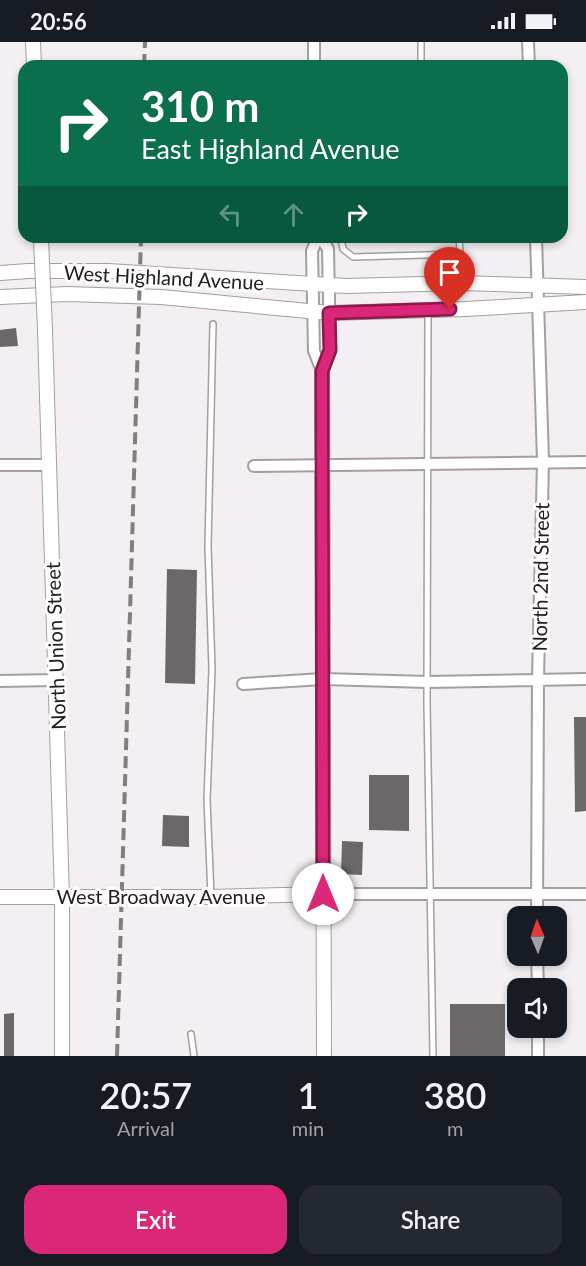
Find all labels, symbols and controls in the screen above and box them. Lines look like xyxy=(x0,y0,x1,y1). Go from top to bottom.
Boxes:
text: 20:56 xyxy=(30,8,87,35)
text: 310 m xyxy=(141,81,259,131)
icon: right xyxy=(42,84,120,162)
text: East Highland Avenue xyxy=(141,132,400,165)
icon: left xyxy=(214,198,247,231)
icon: ahead xyxy=(277,198,310,231)
icon: right xyxy=(340,198,373,231)
pin xyxy=(424,247,475,309)
icon: arrive xyxy=(433,256,466,289)
street label: West Highland Avenue xyxy=(63,260,265,294)
street label: North 2nd Street xyxy=(527,502,553,652)
street label: North Union Street xyxy=(40,562,70,730)
position arrow xyxy=(291,862,355,926)
street label: West Broadway Avenue xyxy=(57,884,265,908)
north arrow xyxy=(507,906,567,966)
map controls xyxy=(507,906,567,1038)
button: sound xyxy=(507,978,567,1038)
text: 20:57 xyxy=(100,1073,192,1117)
text: 1 xyxy=(298,1073,318,1117)
text: 380 xyxy=(424,1073,486,1117)
text: Arrival xyxy=(117,1116,175,1140)
text: min xyxy=(292,1116,324,1140)
text: m xyxy=(447,1116,463,1140)
button: Exit xyxy=(24,1185,287,1254)
button: Share xyxy=(299,1185,562,1254)

